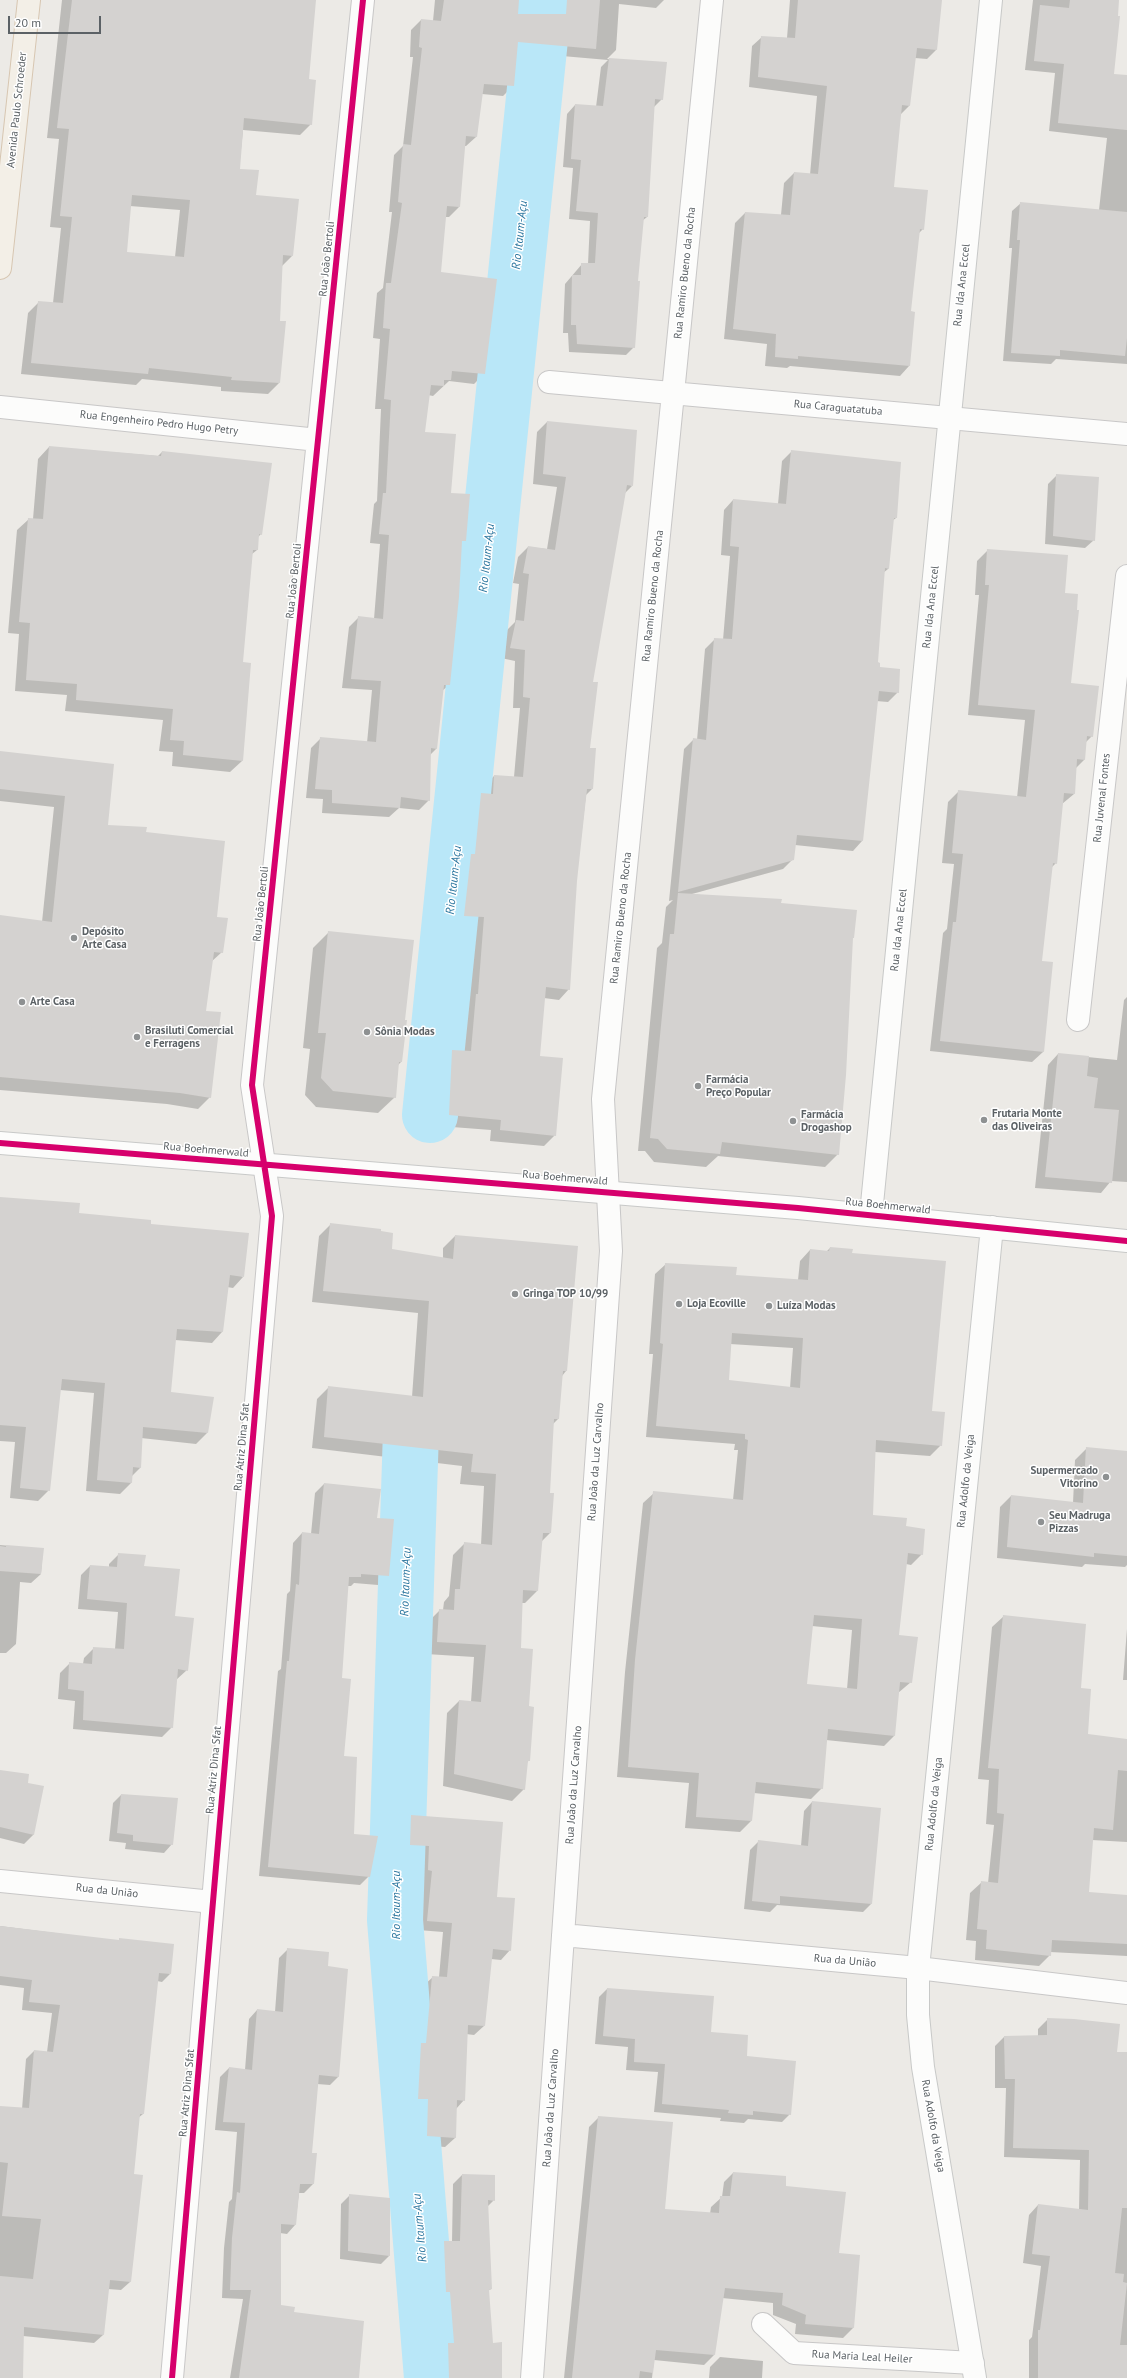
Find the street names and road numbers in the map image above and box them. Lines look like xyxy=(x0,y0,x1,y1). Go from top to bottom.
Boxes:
street label: Avenida Paulo Schroeder xyxy=(4,51,30,169)
street label: Rua Ramiro Bueno da Rocha xyxy=(672,206,698,340)
street label: Rua João Bertoli xyxy=(316,221,338,297)
street label: Rua Ida Ana Eccel xyxy=(951,243,973,327)
street label: Rua Caraguatatuba xyxy=(793,398,883,418)
street label: Rua Engenheiro Pedro Hugo Petry xyxy=(79,408,239,438)
street label: Rua Ramiro Bueno da Rocha xyxy=(640,529,666,663)
street label: Rua João Bertoli xyxy=(283,543,305,619)
street label: Rua Ida Ana Eccel xyxy=(920,565,942,649)
street label: Rua Juvenal Fontes xyxy=(1091,753,1113,843)
street label: Rua Ramiro Bueno da Rocha xyxy=(608,851,634,985)
street label: Rua João Bertoli xyxy=(250,866,272,942)
street label: Rua Ida Ana Eccel xyxy=(888,888,910,972)
street label: Rua Boehmerwald xyxy=(163,1140,249,1160)
street label: Rua Boehmerwald xyxy=(522,1168,608,1188)
street label: Rua Boehmerwald xyxy=(845,1195,931,1217)
street label: Rua Atriz Dina Sfat xyxy=(232,1402,252,1492)
street label: Rua João da Luz Carvalho xyxy=(585,1402,607,1522)
street label: Rua Adolfo da Veiga xyxy=(955,1433,977,1529)
street label: Rua Atriz Dina Sfat xyxy=(204,1725,224,1815)
street label: Rua João da Luz Carvalho xyxy=(563,1725,585,1845)
street label: Rua Adolfo da Veiga xyxy=(923,1756,945,1852)
street label: Rua da União xyxy=(75,1881,139,1901)
street label: Rua da União xyxy=(813,1952,877,1970)
street label: Rua Atriz Dina Sfat xyxy=(177,2048,197,2138)
street label: Rua João da Luz Carvalho xyxy=(540,2048,562,2168)
street label: Rua Adolfo da Veiga xyxy=(918,2078,948,2174)
street label: Rua Maria Leal Heiler xyxy=(811,2348,913,2366)

